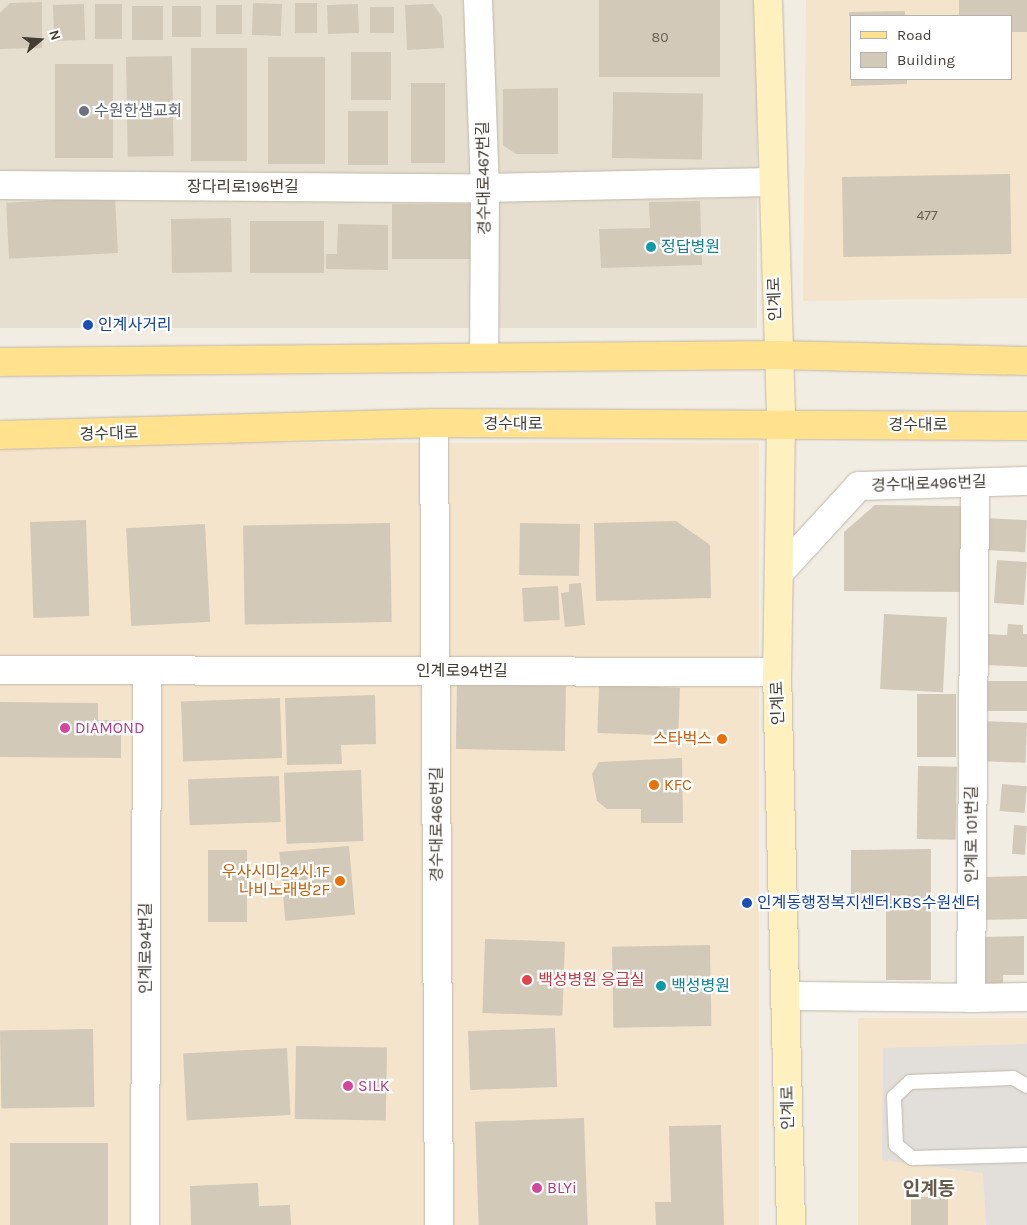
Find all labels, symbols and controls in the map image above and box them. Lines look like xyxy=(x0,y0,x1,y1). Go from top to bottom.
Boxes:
north arrow xyxy=(15,15,65,65)
legend xyxy=(850,15,1012,80)
text: Road xyxy=(897,26,932,44)
text: N xyxy=(45,28,64,43)
house number: 80 xyxy=(652,30,668,46)
text: Building xyxy=(897,51,955,69)
place label: 수원한샘교회 xyxy=(94,101,182,121)
marker: 수원한샘교회 xyxy=(78,105,90,117)
street label: 경수대로467번길 xyxy=(473,121,495,235)
street label: 장다리로196번길 xyxy=(187,177,299,197)
house number: 477 xyxy=(917,208,937,224)
place label: 정답병원 xyxy=(661,237,720,257)
marker: 정답병원 xyxy=(645,241,657,253)
street label: 인계로 xyxy=(765,277,785,321)
place label: 인계사거리 xyxy=(98,315,172,335)
marker: 인계사거리 xyxy=(82,319,94,331)
street label: 경수대로 xyxy=(484,414,542,434)
street label: 경수대로 xyxy=(889,415,947,435)
street label: 경수대로 xyxy=(79,423,139,445)
street label: 경수대로496번길 xyxy=(871,472,987,496)
street label: 인계로94번길 xyxy=(416,661,508,681)
street label: 인계로 xyxy=(768,681,788,725)
place label: DIAMOND xyxy=(75,718,145,738)
marker: DIAMOND xyxy=(59,722,71,734)
place label: 스타벅스 xyxy=(653,729,712,749)
marker: 스타벅스 xyxy=(716,733,728,745)
street label: 경수대로466번길 xyxy=(427,766,447,882)
place label: KFC xyxy=(664,775,692,795)
marker: KFC xyxy=(648,779,660,791)
street label: 인계로 101번길 xyxy=(962,785,982,883)
place label: 우사시미24시.1F 나비노래방2F xyxy=(222,862,330,900)
marker: 우사시미24시.1F 나비노래방2F xyxy=(334,875,346,887)
place label: 인계동행정복지센터.KBS수원센터 xyxy=(757,893,981,913)
marker: 인계동행정복지센터.KBS수원센터 xyxy=(741,897,753,909)
street label: 인계로94번길 xyxy=(136,902,156,994)
place label: 백성병원 응급실 xyxy=(538,970,645,990)
marker: 백성병원 응급실 xyxy=(520,973,534,987)
place label: 백성병원 xyxy=(671,976,730,996)
marker: 백성병원 xyxy=(655,980,667,992)
place label: SILK xyxy=(358,1076,389,1096)
marker: SILK xyxy=(342,1080,354,1092)
street label: 인계로 xyxy=(778,1086,798,1130)
place label: BLYi xyxy=(547,1178,577,1198)
district label: 인계동 xyxy=(903,1179,955,1201)
marker: BLYi xyxy=(531,1182,543,1194)

